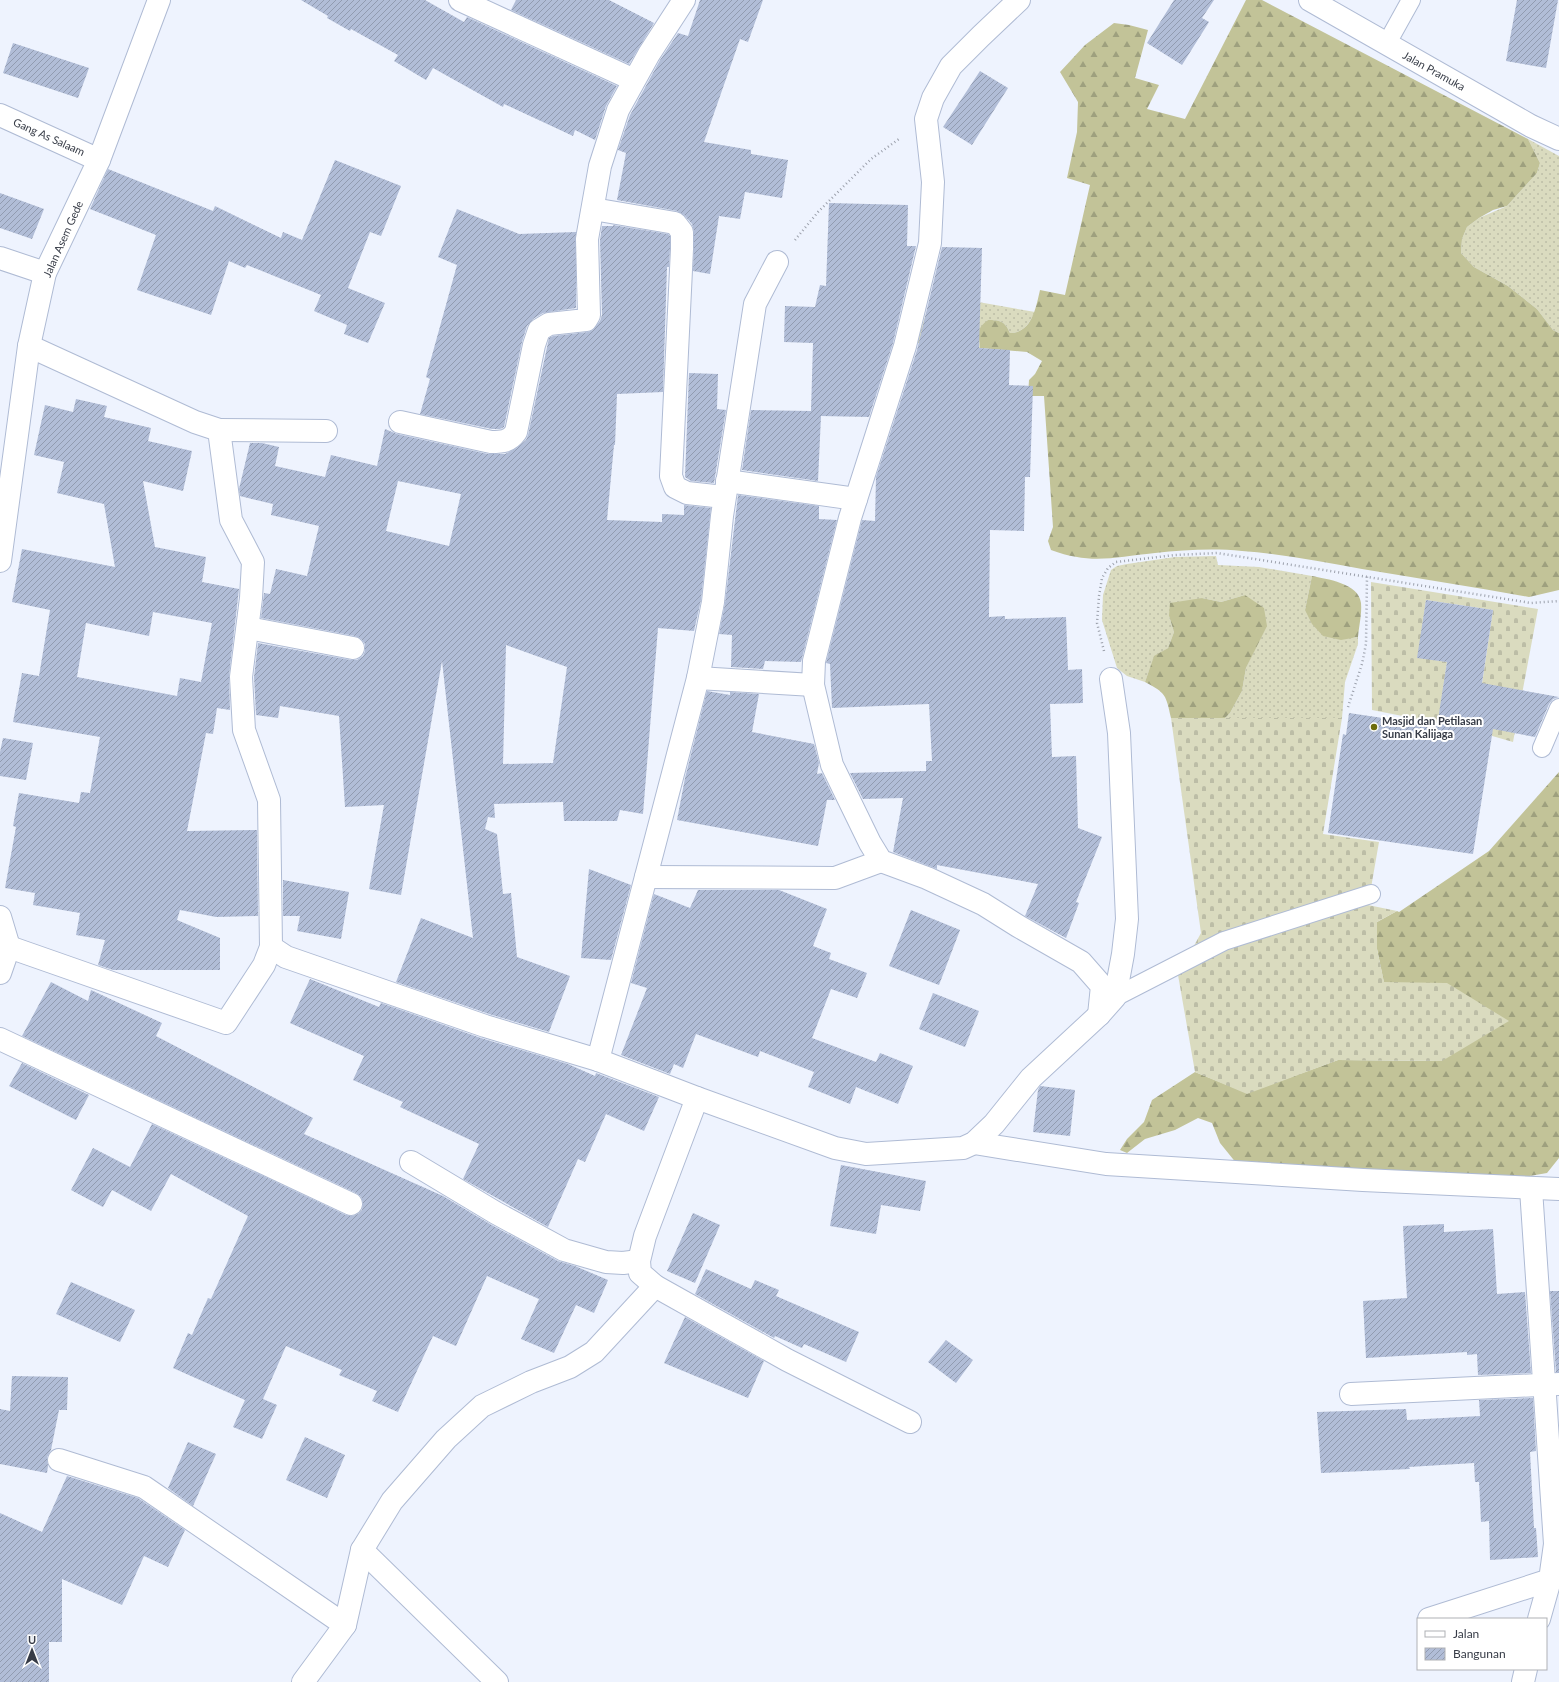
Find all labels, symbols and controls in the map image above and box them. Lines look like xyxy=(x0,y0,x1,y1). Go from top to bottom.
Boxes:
street label: Jalan Pramuka xyxy=(1401,48,1468,93)
street label: Gang As Salaam xyxy=(12,115,87,158)
street label: Jalan Asem Gede xyxy=(40,198,85,279)
place label: Masjid dan Petilasan Sunan Kalijaga xyxy=(1382,714,1482,740)
marker: Masjid dan Petilasan Sunan Kalijaga xyxy=(1369,722,1379,732)
legend xyxy=(1417,1618,1547,1670)
text: Jalan xyxy=(1453,1626,1479,1641)
north arrow xyxy=(12,1630,52,1670)
text: U xyxy=(28,1633,36,1646)
text: Bangunan xyxy=(1453,1646,1506,1661)

